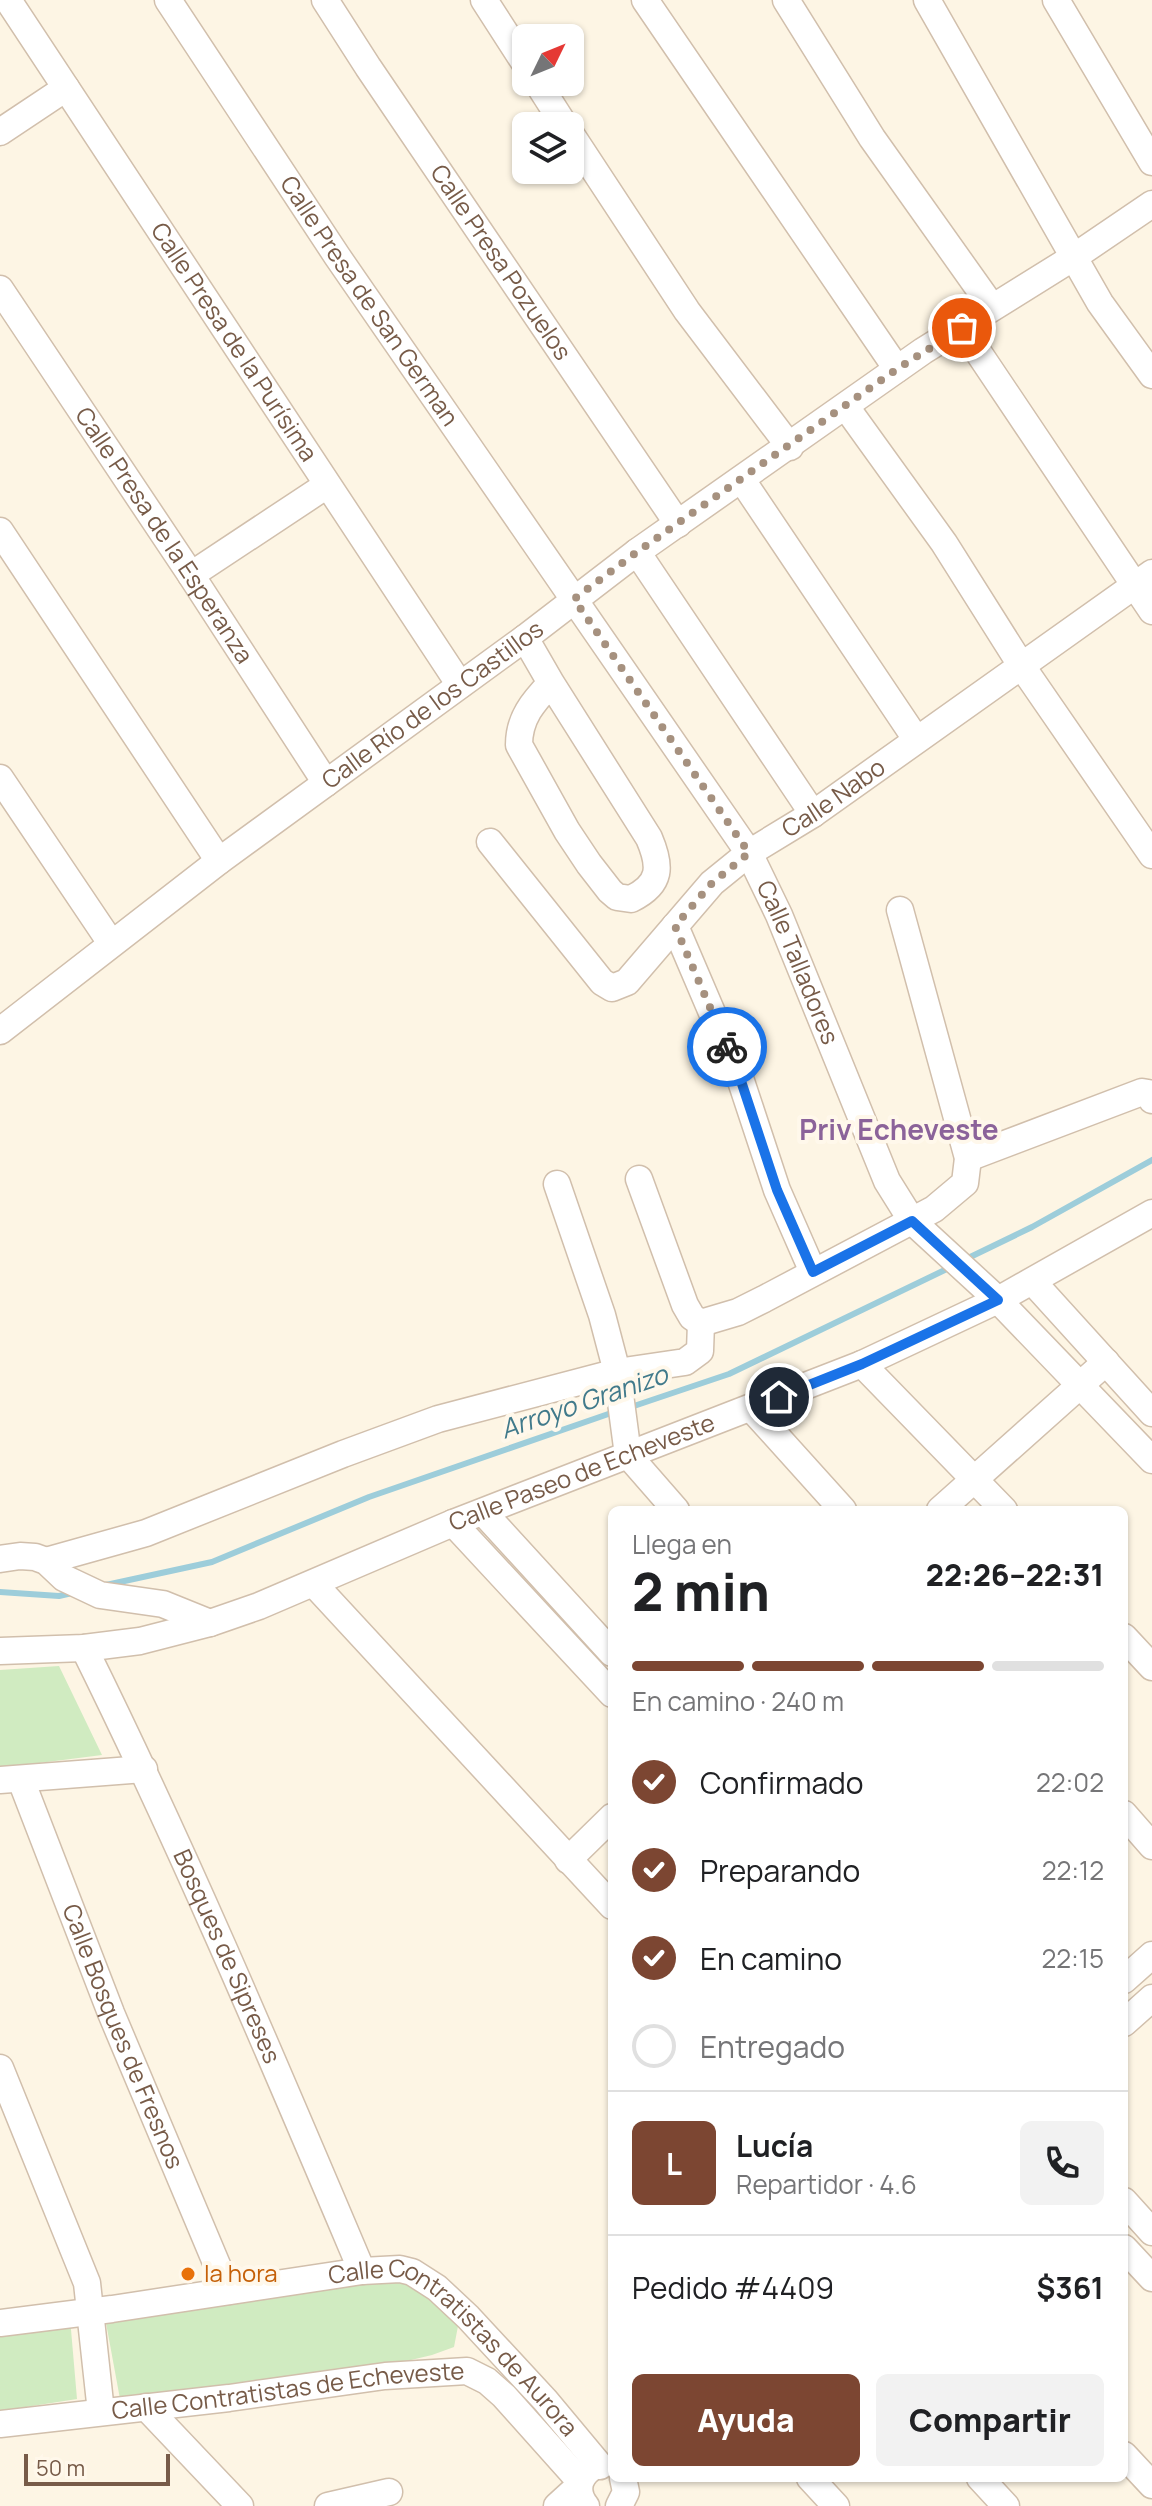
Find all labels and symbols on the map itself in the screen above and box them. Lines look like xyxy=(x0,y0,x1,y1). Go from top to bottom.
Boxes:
north arrow xyxy=(512,24,584,96)
street label: Calle Presa Pozuelos xyxy=(424,157,580,366)
street label: Calle Presa de San German xyxy=(273,169,467,432)
street label: Calle Presa de la Purísima xyxy=(144,215,326,467)
pin xyxy=(928,294,996,362)
street label: Calle Presa de la Esperanza xyxy=(68,400,262,669)
street label: Calle Río de los Castillos xyxy=(315,612,550,796)
street label: Calle Nabo xyxy=(775,750,891,844)
street label: Calle Talladores xyxy=(750,874,848,1049)
courier xyxy=(687,1007,767,1087)
district label: Priv Echeveste xyxy=(799,1110,999,1148)
water label: Arroyo Granizo xyxy=(495,1355,674,1447)
pin xyxy=(745,1363,813,1431)
street label: Calle Paseo de Echeveste xyxy=(444,1405,719,1538)
street label: Bosques de Sipreses xyxy=(166,1844,290,2068)
street label: Calle Bosques de Fresnos xyxy=(55,1899,193,2173)
street label: Calle Contratistas de Aurora xyxy=(326,2251,586,2442)
place label: la hora xyxy=(204,2256,278,2289)
marker: la hora xyxy=(179,2265,197,2283)
street label: Calle Contratistas de Echeveste xyxy=(110,2353,465,2426)
scale bar xyxy=(24,2450,170,2486)

